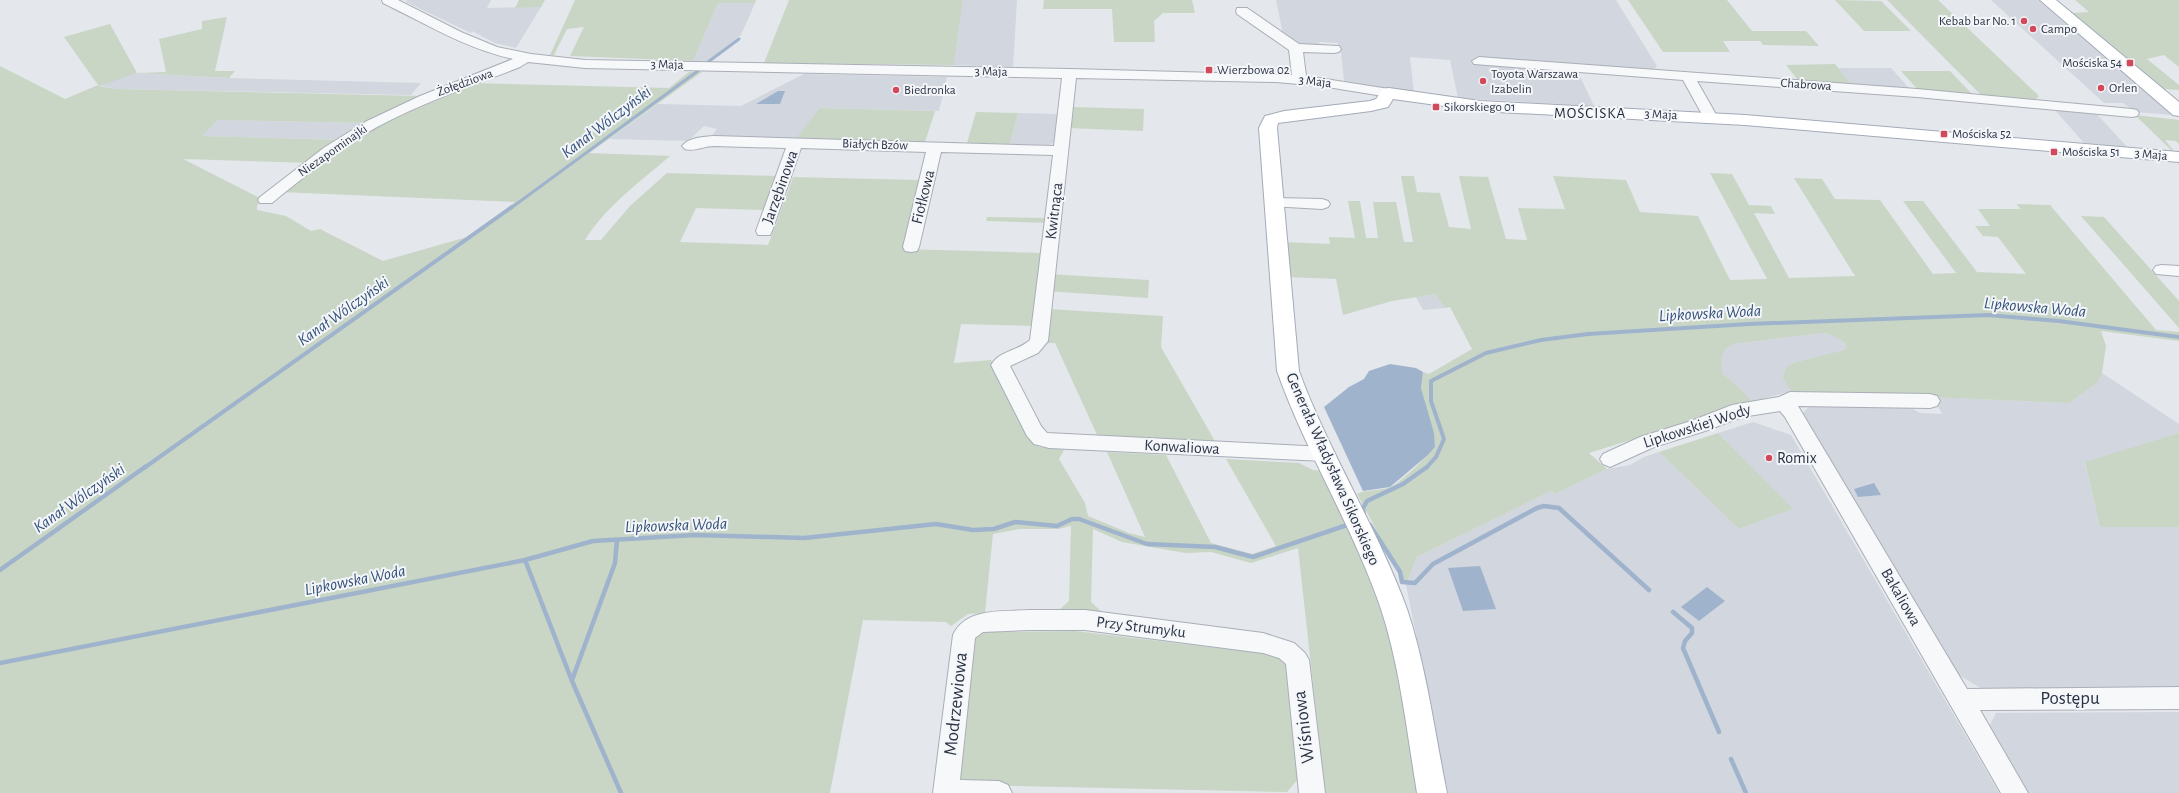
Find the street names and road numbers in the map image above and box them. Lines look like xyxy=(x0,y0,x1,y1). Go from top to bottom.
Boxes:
street label: 3 Maja xyxy=(650,58,684,72)
street label: 3 Maja xyxy=(974,65,1008,79)
street label: Żołędziowa xyxy=(435,66,495,99)
street label: 3 Maja xyxy=(1298,74,1332,90)
street label: Chabrowa xyxy=(1780,77,1832,93)
street label: 3 Maja xyxy=(1644,108,1678,122)
street label: Niezapominajki xyxy=(296,122,370,180)
street label: Białych Bzów xyxy=(842,137,908,153)
street label: 3 Maja xyxy=(2134,147,2168,163)
street label: Jarzębinowa xyxy=(759,148,801,226)
street label: Fiołkowa xyxy=(909,168,937,226)
street label: Kwitnąca xyxy=(1043,182,1065,240)
street label: Generała Władysława Sikorskiego xyxy=(1282,370,1383,568)
street label: Lipkowskiej Wody xyxy=(1641,401,1753,452)
street label: Konwaliowa xyxy=(1144,437,1220,457)
street label: Bakaliowa xyxy=(1878,565,1924,629)
street label: Przy Strumyku xyxy=(1095,614,1187,641)
street label: Modrzewiowa xyxy=(941,651,971,757)
street label: Wiśniowa xyxy=(1290,689,1318,765)
street label: Postępu xyxy=(2040,689,2100,708)

